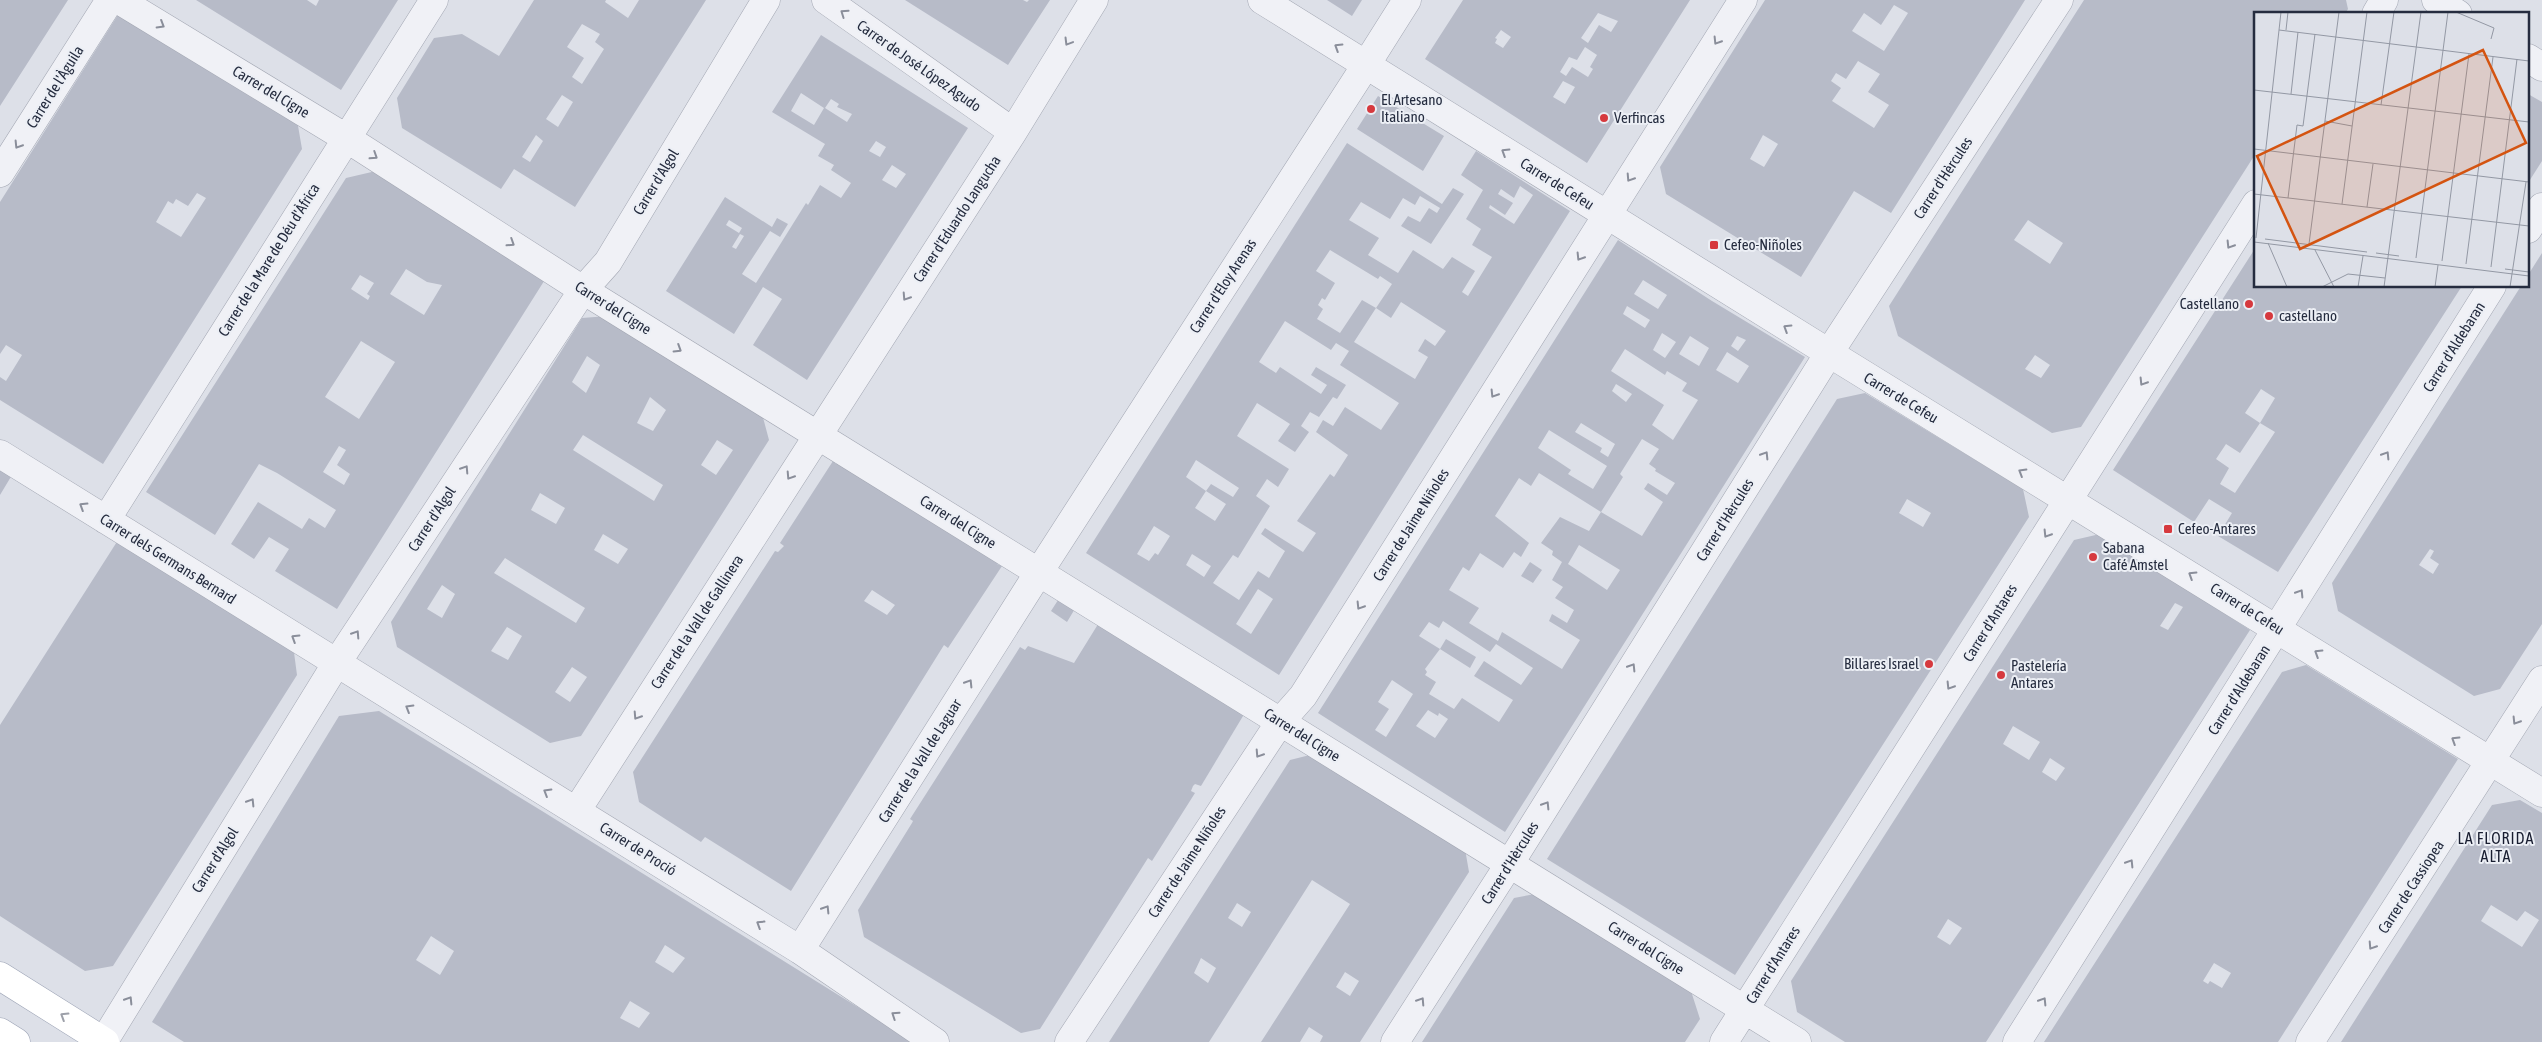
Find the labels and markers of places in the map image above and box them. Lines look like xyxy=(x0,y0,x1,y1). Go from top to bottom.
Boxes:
place label: El Artesano Italiano xyxy=(1381,91,1443,125)
marker: El Artesano Italiano xyxy=(1365,103,1377,115)
place label: Verfincas xyxy=(1614,109,1665,126)
marker: Verfincas xyxy=(1598,112,1610,124)
place label: Cefeo-Niñoles xyxy=(1724,236,1802,253)
marker: Cefeo-Niñoles xyxy=(1708,239,1720,251)
place label: Castellano xyxy=(2180,295,2239,312)
marker: Castellano xyxy=(2243,298,2255,310)
place label: castellano xyxy=(2279,307,2337,324)
marker: castellano xyxy=(2263,310,2275,322)
place label: Cefeo-Antares xyxy=(2178,520,2256,537)
marker: Cefeo-Antares xyxy=(2162,523,2174,535)
place label: Sabana Café Amstel xyxy=(2103,539,2168,573)
marker: Sabana Café Amstel xyxy=(2087,551,2099,563)
place label: Billares Israel xyxy=(1844,655,1919,672)
place label: Pastelería Antares xyxy=(2011,657,2067,691)
marker: Billares Israel xyxy=(1923,658,1935,670)
marker: Pastelería Antares xyxy=(1995,669,2007,681)

